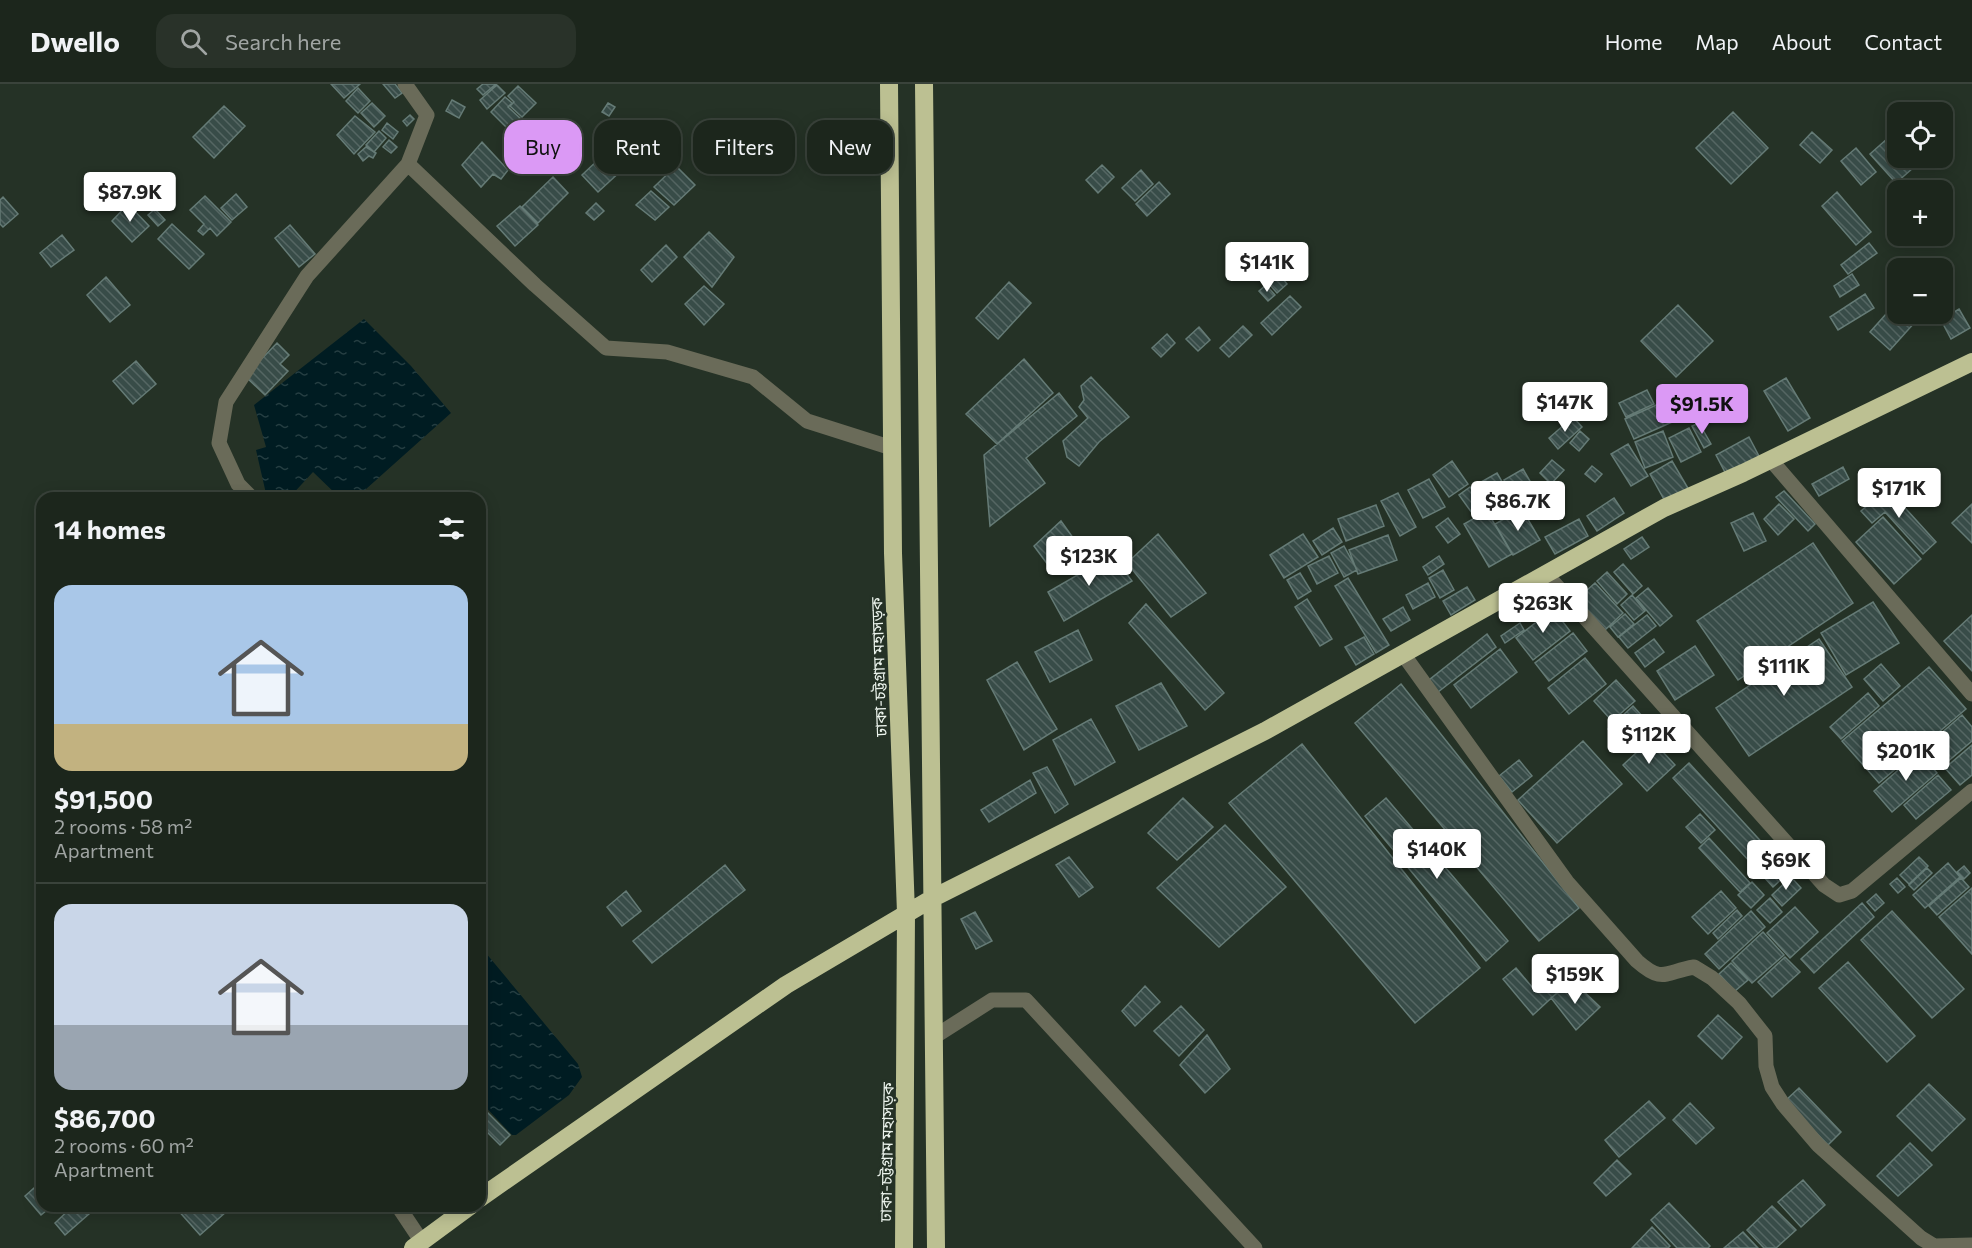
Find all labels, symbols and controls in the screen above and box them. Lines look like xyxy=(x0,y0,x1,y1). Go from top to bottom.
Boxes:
search box xyxy=(156,14,576,68)
text: Dwello xyxy=(30,24,120,58)
icon: search xyxy=(177,25,210,58)
text: Search here xyxy=(225,28,341,55)
text: Home xyxy=(1605,29,1662,54)
text: Map xyxy=(1695,29,1739,54)
text: About xyxy=(1772,29,1831,54)
text: Contact xyxy=(1864,29,1942,54)
map controls xyxy=(1887,102,1953,324)
button: locate xyxy=(1887,102,1953,168)
chip: Buy xyxy=(504,120,582,174)
chip: Rent xyxy=(594,120,681,174)
chip: Filters xyxy=(693,120,795,174)
chip: New xyxy=(807,120,893,174)
pin: $87.9K xyxy=(81,172,179,223)
text: $87.9K xyxy=(98,179,162,203)
button: + xyxy=(1887,180,1953,246)
pin: $141K xyxy=(1225,242,1309,293)
text: $141K xyxy=(1239,249,1295,273)
button: − xyxy=(1887,258,1953,324)
pin: $147K xyxy=(1523,382,1607,433)
pin: $91.5K xyxy=(1653,384,1751,435)
text: $147K xyxy=(1536,389,1594,413)
text: $91.5K xyxy=(1670,391,1734,415)
pin: $171K xyxy=(1857,468,1941,519)
text: $171K xyxy=(1872,475,1926,499)
pin: $86.7K xyxy=(1469,481,1567,532)
text: $86.7K xyxy=(1485,488,1551,512)
icon: filters xyxy=(435,512,468,545)
text: 14 homes xyxy=(54,513,166,544)
pin: $123K xyxy=(1047,536,1131,587)
text: $123K xyxy=(1060,543,1118,567)
pin: $263K xyxy=(1501,583,1585,634)
text: $263K xyxy=(1513,590,1573,614)
street label: ঢাকা-চট্টগ্রাম মহাসড়ক xyxy=(866,596,890,738)
icon: home xyxy=(207,624,315,732)
pin: $111K xyxy=(1742,646,1826,697)
text: $111K xyxy=(1758,653,1810,677)
pin: $112K xyxy=(1607,714,1691,765)
text: $112K xyxy=(1622,721,1676,745)
pin: $201K xyxy=(1864,731,1948,782)
text: $201K xyxy=(1876,738,1936,762)
text: $91,500 xyxy=(54,783,153,814)
text: 2 rooms · 58 m² xyxy=(54,814,192,838)
pin: $140K xyxy=(1395,829,1479,880)
text: $140K xyxy=(1407,836,1467,860)
text: Apartment xyxy=(54,838,154,862)
pin: $69K xyxy=(1750,840,1822,891)
text: $69K xyxy=(1761,847,1811,871)
icon: home xyxy=(207,943,315,1051)
pin: $159K xyxy=(1533,954,1617,1005)
text: $159K xyxy=(1546,961,1604,985)
street label: ঢাকা-চট্টগ্রাম মহাসড়ক xyxy=(875,1081,897,1223)
text: $86,700 xyxy=(54,1102,156,1133)
text: 2 rooms · 60 m² xyxy=(54,1133,194,1157)
text: Apartment xyxy=(54,1157,154,1181)

